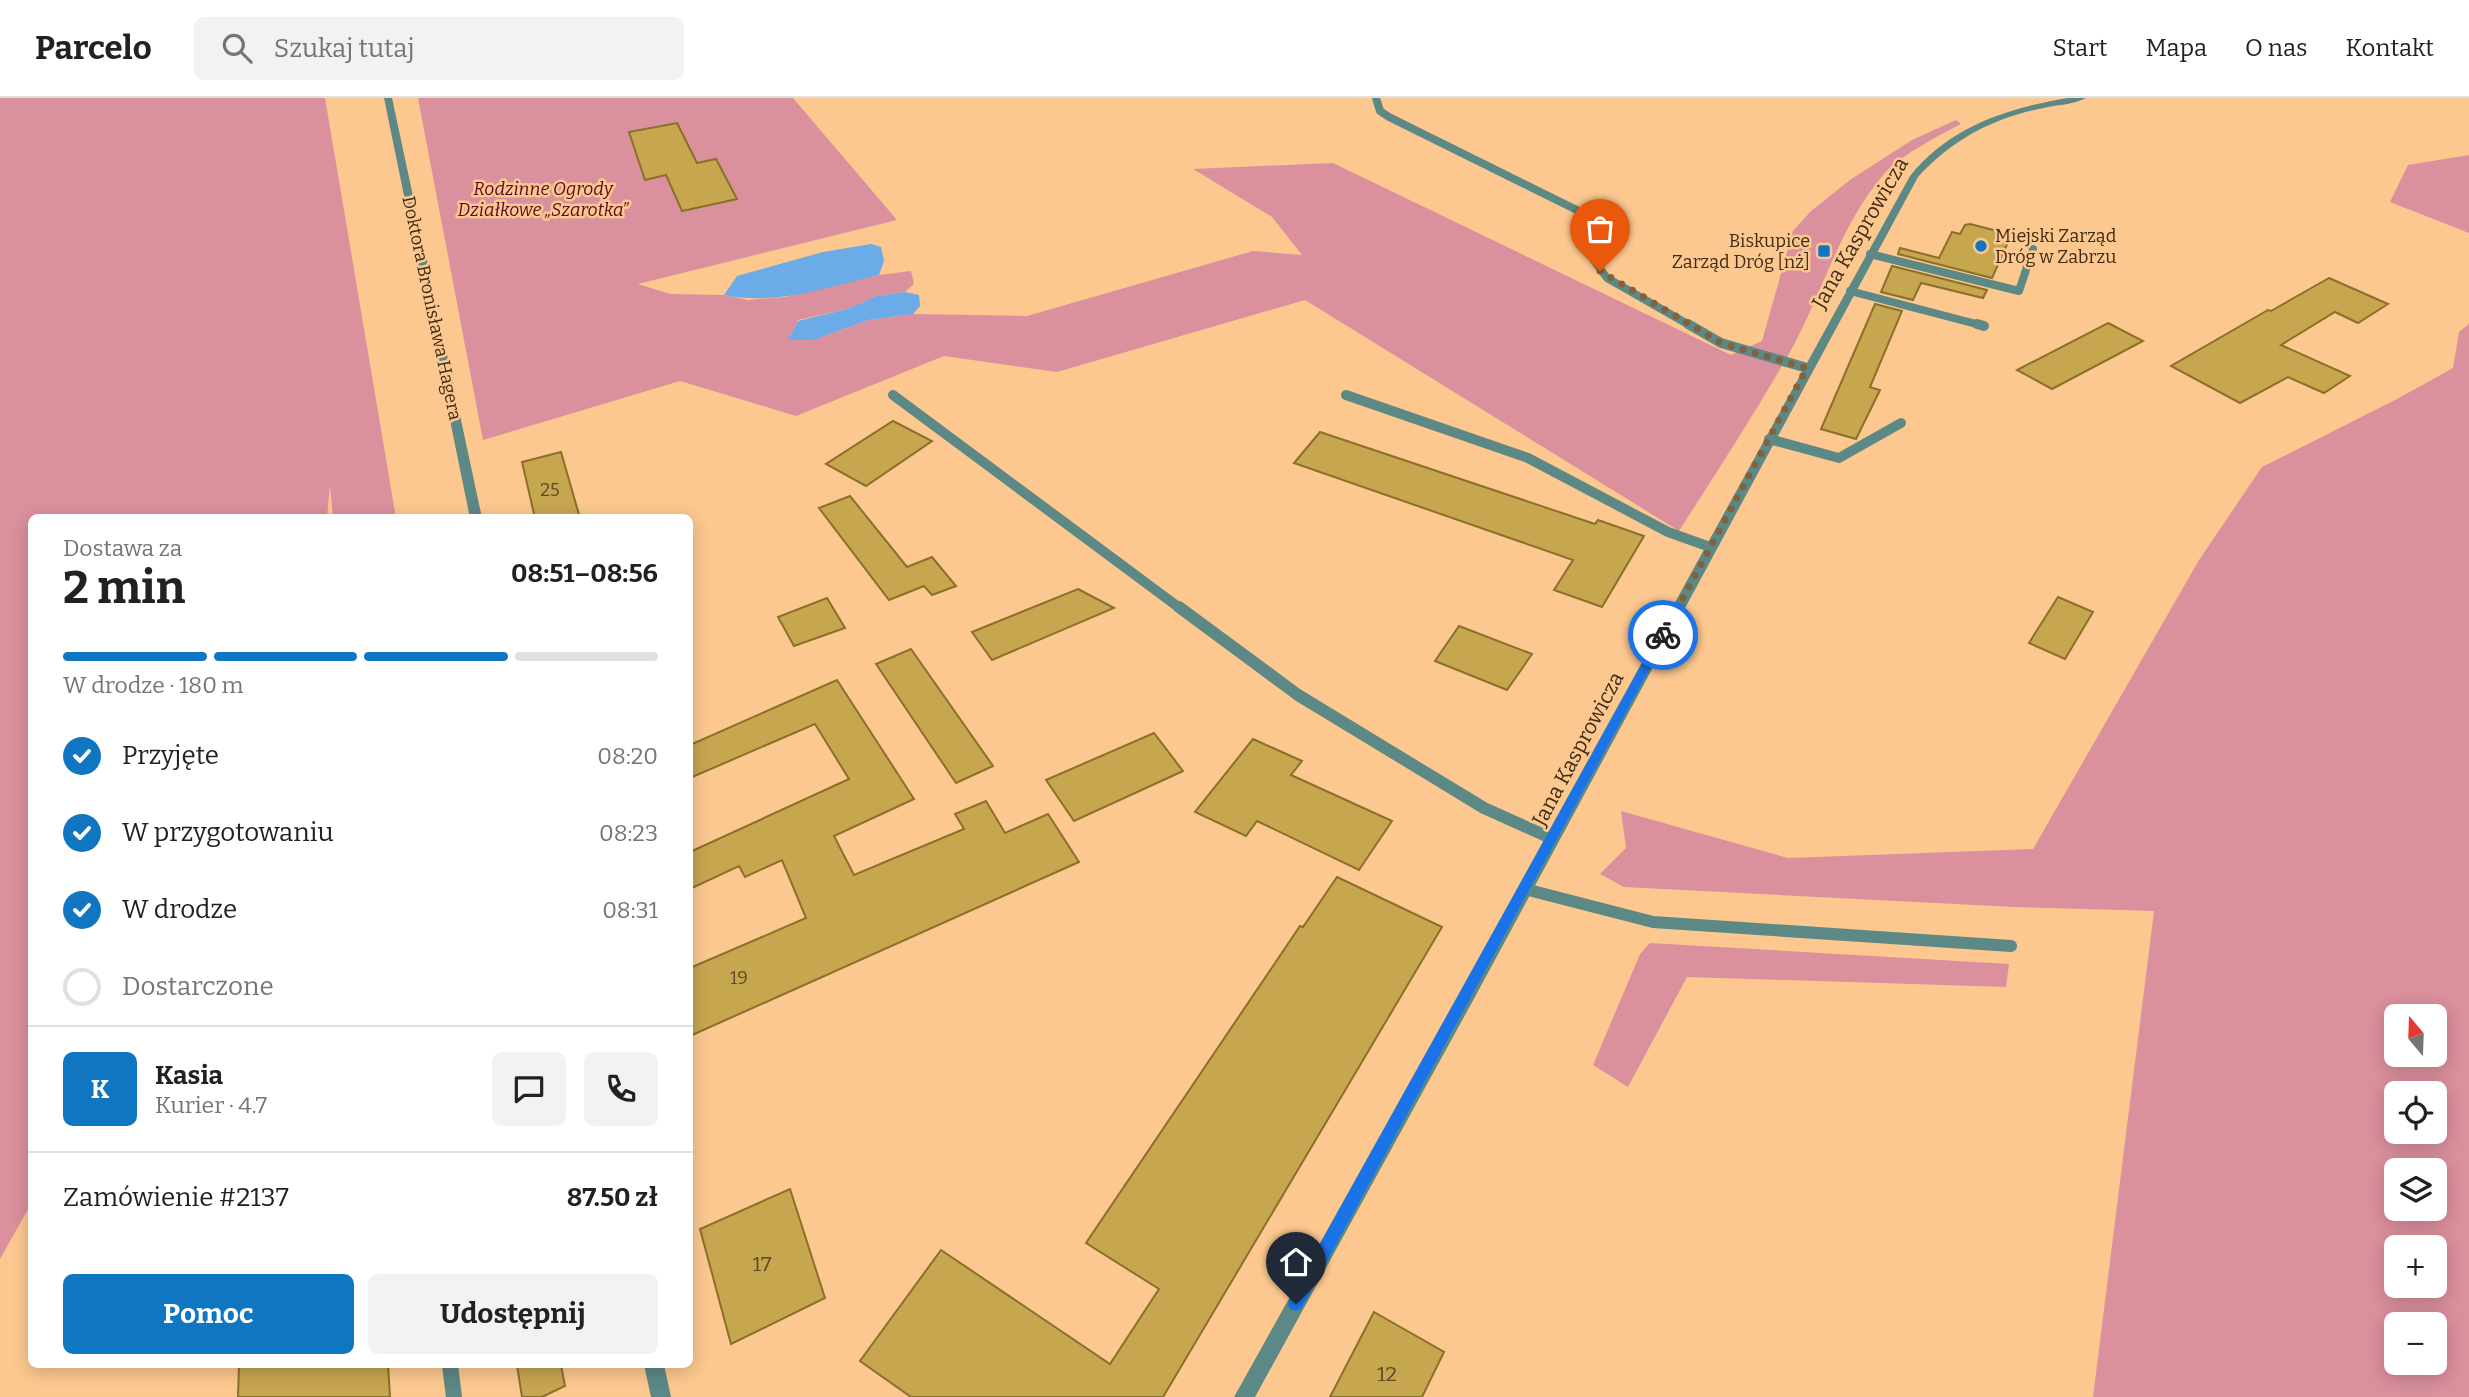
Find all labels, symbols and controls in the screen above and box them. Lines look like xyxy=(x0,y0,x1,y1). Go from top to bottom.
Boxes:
search box xyxy=(194,17,684,80)
text: Parcelo xyxy=(35,28,152,68)
icon: search xyxy=(218,29,256,67)
text: Szukaj tutaj xyxy=(274,33,414,64)
text: Start xyxy=(2053,34,2108,62)
text: Mapa xyxy=(2146,34,2207,62)
text: O nas xyxy=(2245,34,2308,62)
text: Kontakt xyxy=(2346,34,2434,62)
street label: Jana Kasprowicza xyxy=(1806,152,1914,314)
park label: Rodzinne Ogrody Działkowe „Szarotka” xyxy=(458,178,629,221)
street label: Doktora Bronisława Hagera xyxy=(397,194,467,422)
pin xyxy=(1570,199,1630,271)
icon: bag xyxy=(1581,210,1619,248)
place label: Miejski Zarząd Dróg w Zabrzu xyxy=(1995,225,2117,268)
place label: Biskupice Zarząd Dróg [nż] xyxy=(1672,230,1810,273)
marker: Miejski Zarząd Dróg w Zabrzu xyxy=(1973,238,1989,254)
marker: Biskupice Zarząd Dróg [nż] xyxy=(1816,243,1832,259)
house number: 25 xyxy=(540,479,560,501)
text: Dostawa za xyxy=(63,534,182,562)
text: 08:51–08:56 xyxy=(511,558,658,589)
text: 2 min xyxy=(63,560,185,615)
courier xyxy=(1628,600,1698,670)
icon: bike xyxy=(1644,616,1682,654)
street label: Jana Kasprowicza xyxy=(1526,667,1630,831)
text: W drodze · 180 m xyxy=(63,671,243,699)
icon: check xyxy=(63,737,101,775)
text: Przyjęte xyxy=(122,740,219,771)
text: 08:20 xyxy=(597,742,658,770)
icon: check xyxy=(63,814,101,852)
text: W przygotowaniu xyxy=(122,817,334,848)
text: 08:23 xyxy=(599,819,658,847)
icon: check xyxy=(63,891,101,929)
text: W drodze xyxy=(122,894,237,925)
text: 08:31 xyxy=(602,896,658,924)
house number: 19 xyxy=(730,967,748,989)
text: Dostarczone xyxy=(122,971,274,1002)
north arrow xyxy=(2384,1004,2446,1068)
map controls xyxy=(2384,1004,2447,1375)
button: chat xyxy=(492,1052,566,1126)
button: phone xyxy=(584,1052,658,1126)
text: Kasia xyxy=(155,1060,223,1091)
text: K xyxy=(91,1074,109,1105)
button: locate xyxy=(2384,1081,2447,1144)
text: Kurier · 4.7 xyxy=(155,1091,267,1119)
button: layers xyxy=(2384,1158,2447,1221)
text: Zamówienie #2137 xyxy=(63,1182,289,1213)
text: 87.50 zł xyxy=(567,1182,658,1213)
pin xyxy=(1266,1232,1326,1304)
button: + xyxy=(2384,1235,2447,1298)
icon: home xyxy=(1277,1243,1315,1281)
house number: 17 xyxy=(753,1251,772,1277)
button: Pomoc xyxy=(63,1274,354,1354)
button: Udostępnij xyxy=(368,1274,658,1354)
button: − xyxy=(2384,1312,2447,1375)
house number: 12 xyxy=(1377,1361,1397,1387)

